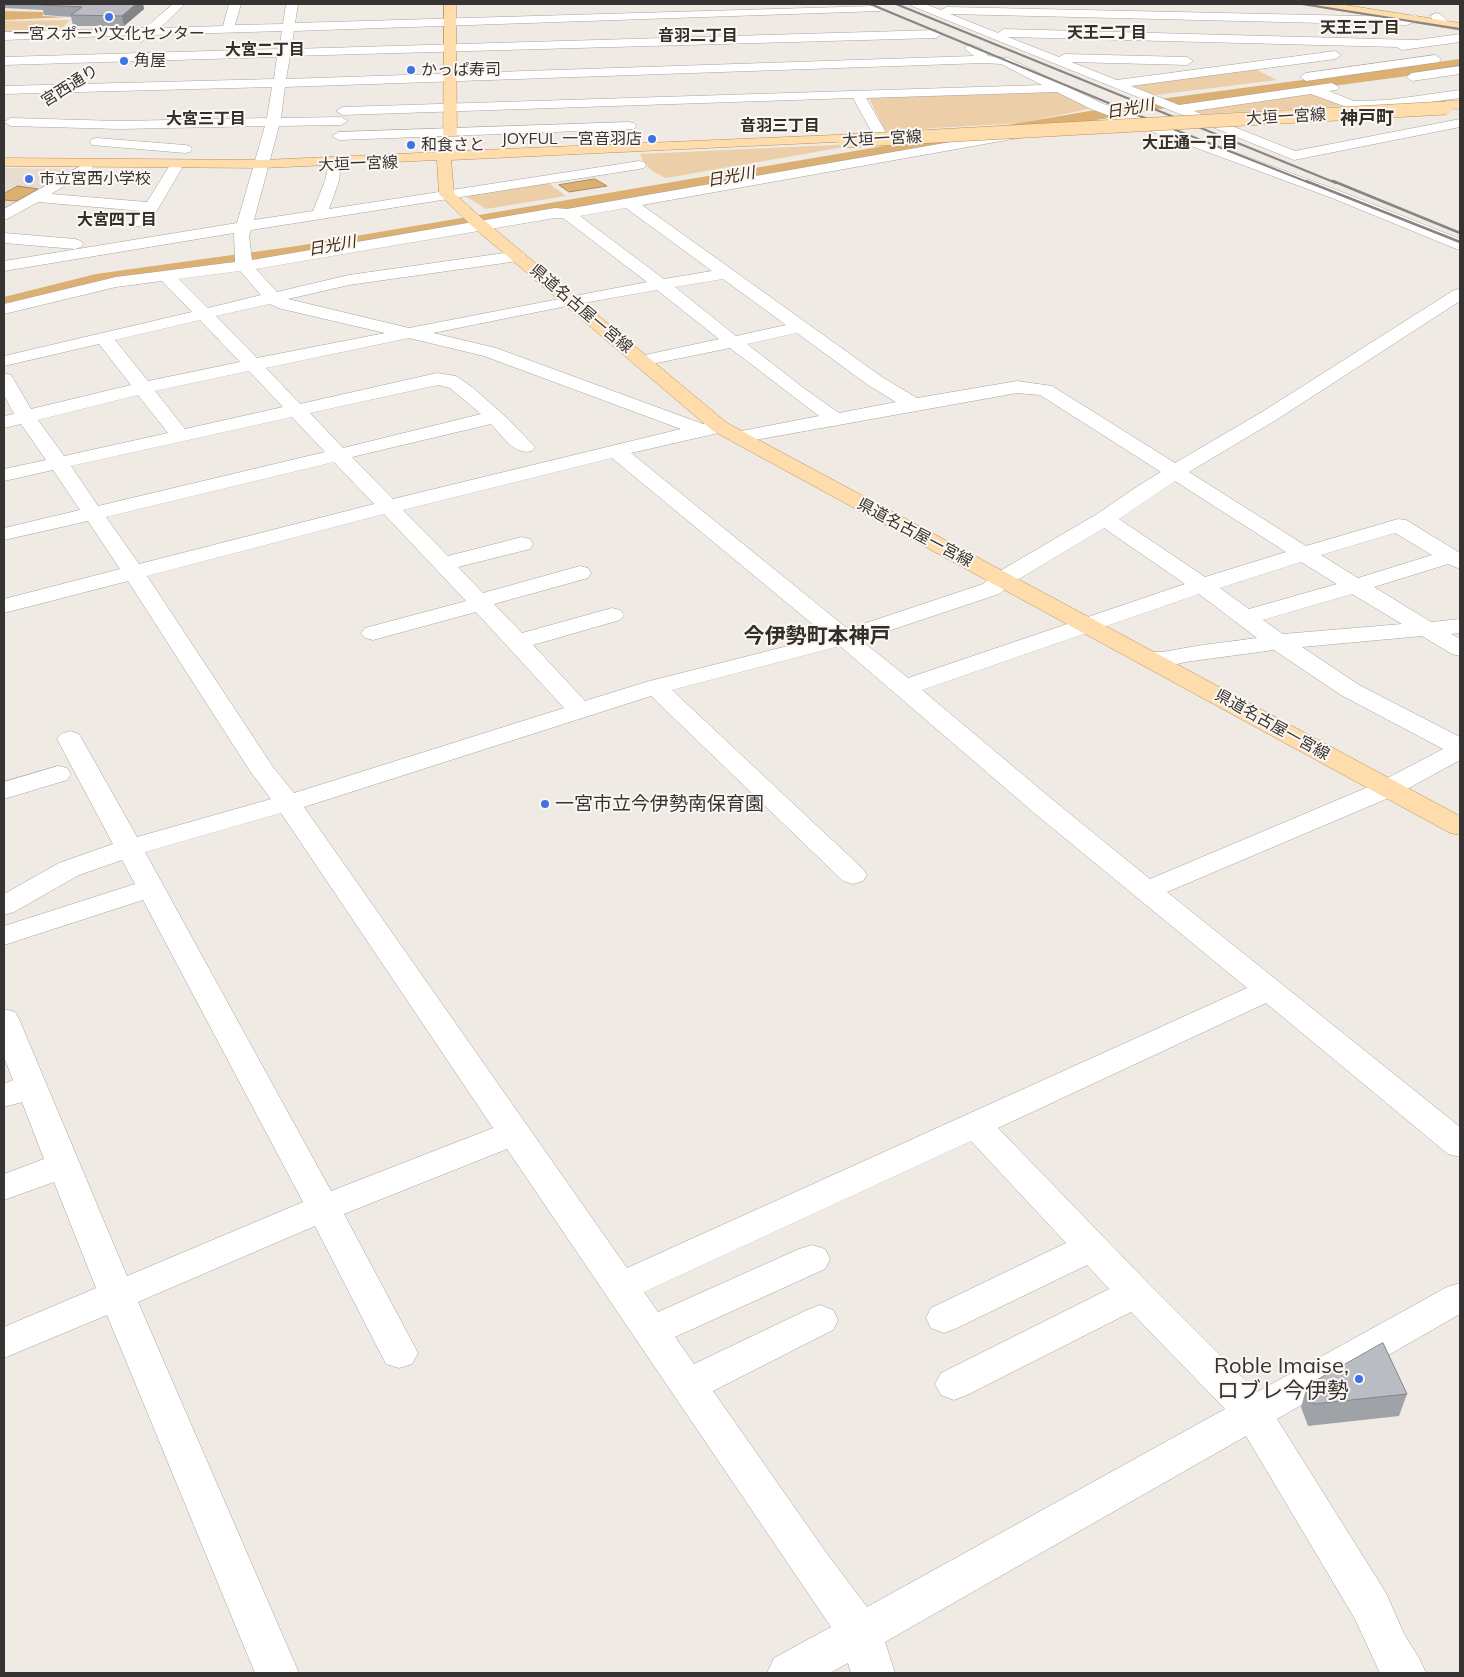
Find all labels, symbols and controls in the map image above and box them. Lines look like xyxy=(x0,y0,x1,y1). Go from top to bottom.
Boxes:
marker: 一宮スポーツ文化センター xyxy=(103,11,115,23)
district label: 天王三丁目 xyxy=(1320,18,1400,38)
district label: 天王二丁目 xyxy=(1067,23,1147,43)
place label: 一宮スポーツ文化センター xyxy=(13,24,205,44)
district label: 音羽二丁目 xyxy=(658,26,738,46)
district label: 大宮二丁目 xyxy=(225,40,305,60)
place label: 角屋 xyxy=(134,51,166,71)
marker: 角屋 xyxy=(118,55,130,67)
place label: かっぱ寿司 xyxy=(421,60,501,80)
street label: 宮西通り xyxy=(38,61,102,111)
marker: かっぱ寿司 xyxy=(405,64,417,76)
water label: 日光川 xyxy=(1105,95,1155,123)
street label: 大垣一宮線 xyxy=(1246,105,1326,129)
district label: 神戸町 xyxy=(1340,108,1394,130)
district label: 大宮三丁目 xyxy=(166,109,246,129)
district label: 音羽三丁目 xyxy=(740,116,820,136)
street label: 大垣一宮線 xyxy=(842,127,922,151)
place label: JOYFUL 一宮音羽店 xyxy=(502,129,642,149)
marker: JOYFUL 一宮音羽店 xyxy=(646,133,658,145)
district label: 大正通一丁目 xyxy=(1142,133,1238,153)
place label: 和食さと xyxy=(421,135,485,155)
marker: 和食さと xyxy=(405,139,417,151)
street label: 大垣一宮線 xyxy=(318,153,398,175)
water label: 日光川 xyxy=(706,163,756,191)
place label: 市立宮西小学校 xyxy=(39,169,151,189)
marker: 市立宮西小学校 xyxy=(23,173,35,185)
district label: 大宮四丁目 xyxy=(77,210,157,230)
water label: 日光川 xyxy=(307,232,357,260)
street label: 県道名古屋一宮線 xyxy=(526,261,636,357)
street label: 県道名古屋一宮線 xyxy=(854,494,976,572)
district label: 今伊勢町本神戸 xyxy=(744,624,890,650)
street label: 県道名古屋一宮線 xyxy=(1211,686,1333,764)
place label: 一宮市立今伊勢南保育園 xyxy=(555,793,764,815)
marker: 一宮市立今伊勢南保育園 xyxy=(539,798,551,810)
place label: Roble Imaise, ロブレ今伊勢 xyxy=(1214,1353,1349,1404)
marker: Roble Imaise, ロブレ今伊勢 xyxy=(1353,1373,1365,1385)

